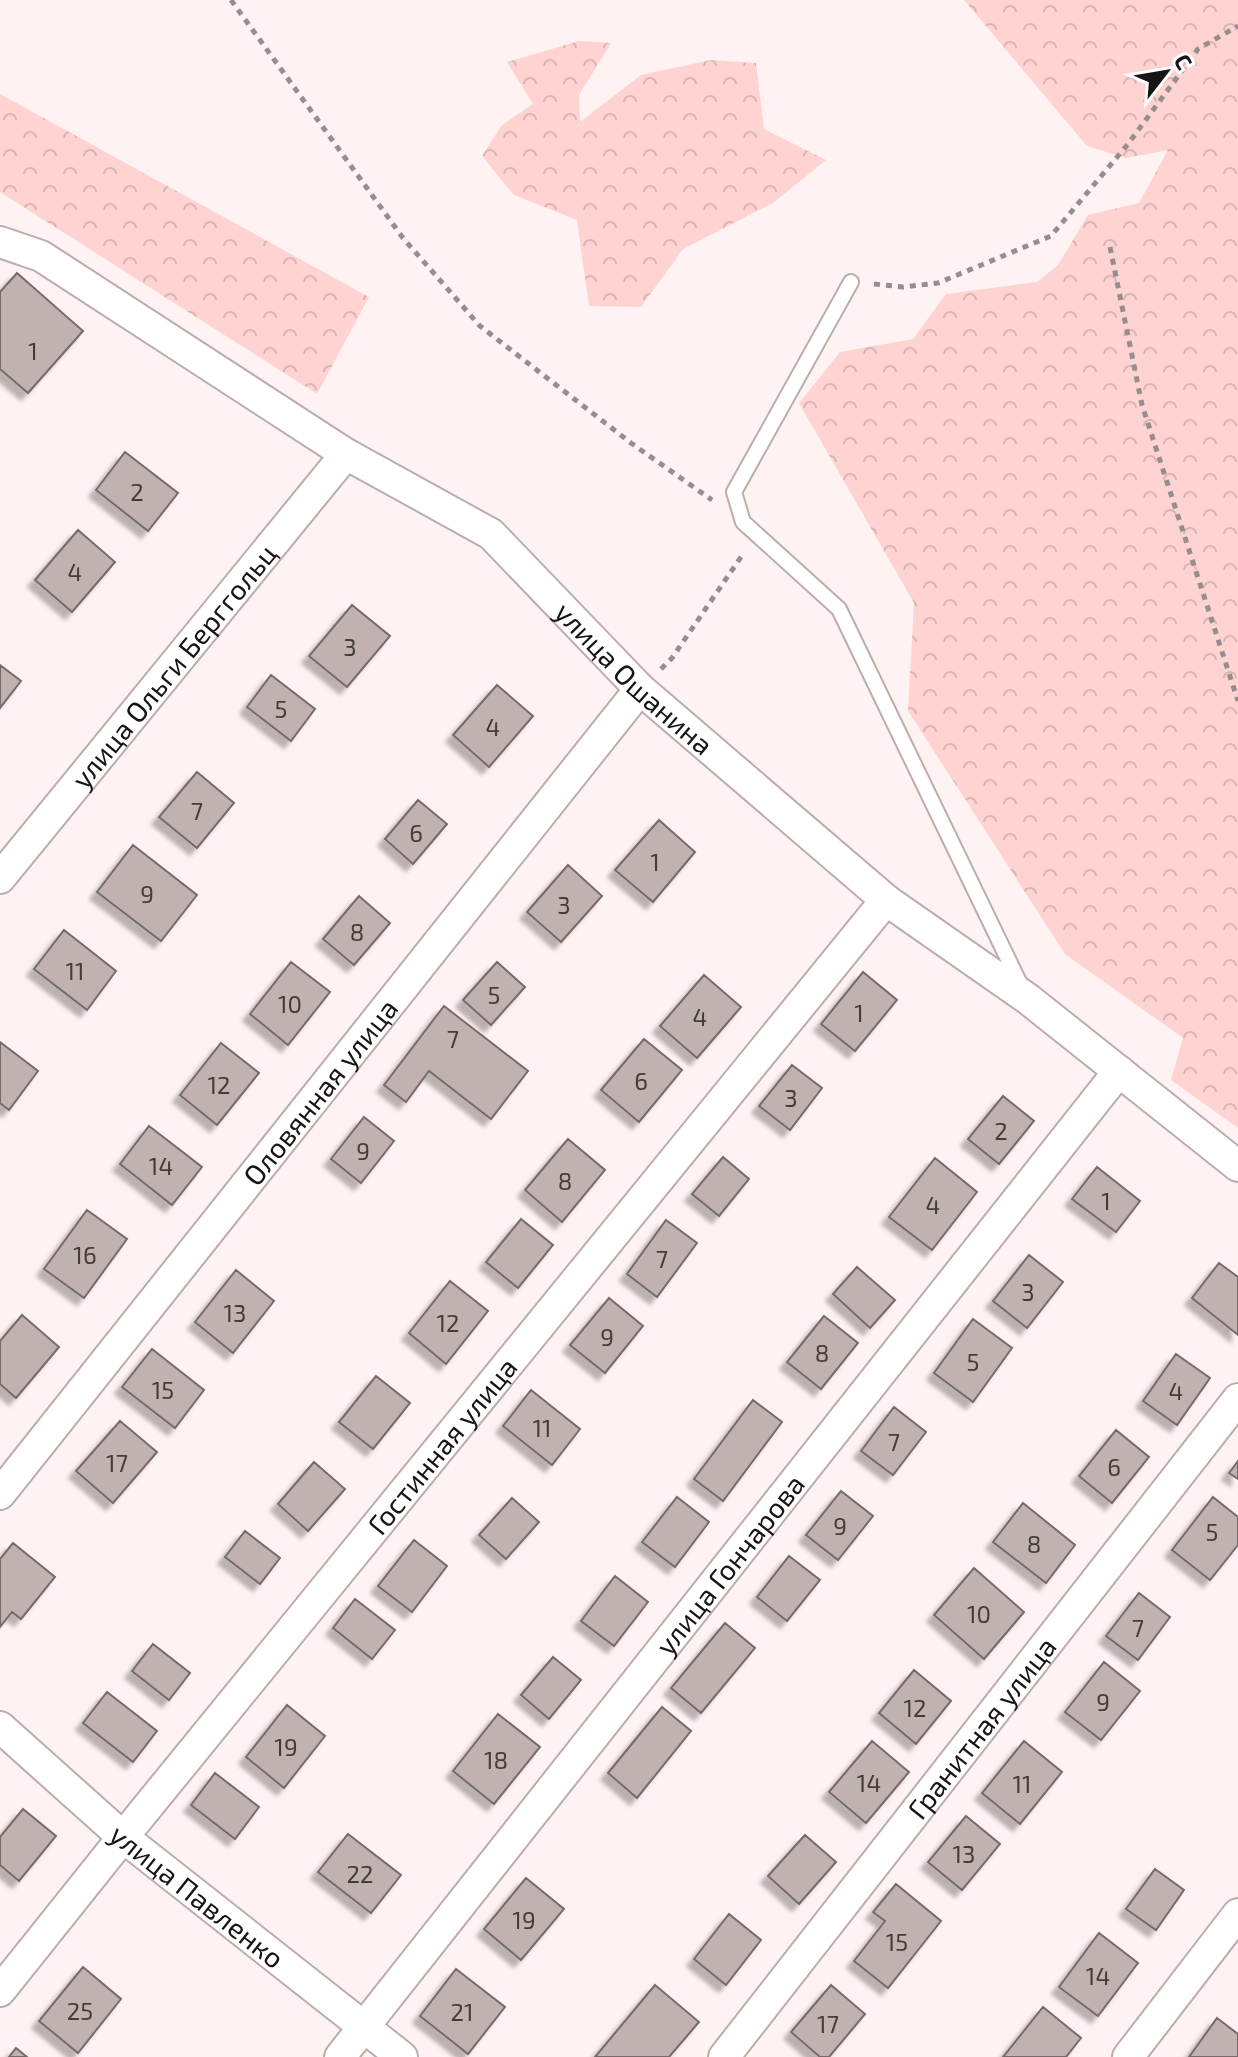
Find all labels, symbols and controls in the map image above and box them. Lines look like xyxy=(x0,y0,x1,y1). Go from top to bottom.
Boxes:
north arrow xyxy=(1126,32,1206,112)
text: С xyxy=(1170,49,1199,73)
house number: 1 xyxy=(28,336,38,365)
house number: 2 xyxy=(130,477,144,506)
street label: улица Ольги Берггольц xyxy=(64,537,283,795)
house number: 4 xyxy=(68,557,82,586)
street label: улица Ошанина xyxy=(548,595,720,761)
house number: 3 xyxy=(343,632,357,661)
house number: 5 xyxy=(275,694,287,723)
house number: 4 xyxy=(486,712,500,741)
house number: 7 xyxy=(191,796,203,825)
house number: 6 xyxy=(409,818,423,847)
house number: 1 xyxy=(650,847,660,876)
house number: 9 xyxy=(140,879,154,908)
house number: 3 xyxy=(557,890,571,919)
house number: 8 xyxy=(350,917,364,946)
house number: 11 xyxy=(65,956,85,985)
house number: 5 xyxy=(488,980,500,1009)
house number: 10 xyxy=(278,989,302,1018)
street label: Оловянная улица xyxy=(235,992,404,1192)
house number: 1 xyxy=(854,998,864,1027)
house number: 4 xyxy=(693,1002,707,1031)
house number: 7 xyxy=(447,1024,459,1053)
house number: 6 xyxy=(634,1066,648,1095)
house number: 12 xyxy=(207,1070,231,1099)
house number: 3 xyxy=(784,1083,798,1112)
house number: 2 xyxy=(994,1116,1008,1145)
house number: 9 xyxy=(356,1136,370,1165)
house number: 14 xyxy=(149,1151,173,1180)
house number: 8 xyxy=(558,1166,572,1195)
house number: 1 xyxy=(1101,1186,1111,1215)
house number: 4 xyxy=(926,1190,940,1219)
house number: 16 xyxy=(73,1240,97,1269)
house number: 7 xyxy=(656,1244,668,1273)
house number: 3 xyxy=(1021,1277,1035,1306)
house number: 13 xyxy=(224,1298,246,1327)
house number: 12 xyxy=(436,1308,460,1337)
house number: 9 xyxy=(600,1322,614,1351)
house number: 8 xyxy=(815,1338,829,1367)
house number: 5 xyxy=(967,1347,979,1376)
street label: Гостинная улица xyxy=(360,1350,524,1541)
house number: 15 xyxy=(152,1375,174,1404)
house number: 4 xyxy=(1169,1376,1183,1405)
house number: 11 xyxy=(532,1413,552,1442)
house number: 7 xyxy=(888,1427,900,1456)
house number: 17 xyxy=(106,1448,128,1477)
house number: 6 xyxy=(1107,1452,1121,1481)
street label: улица Гончарова xyxy=(648,1467,811,1661)
house number: 9 xyxy=(833,1511,847,1540)
house number: 5 xyxy=(1206,1517,1218,1546)
house number: 8 xyxy=(1027,1529,1041,1558)
house number: 10 xyxy=(967,1599,991,1628)
house number: 7 xyxy=(1132,1613,1144,1642)
street label: Гранитная улица xyxy=(900,1630,1063,1825)
house number: 9 xyxy=(1096,1687,1110,1716)
house number: 12 xyxy=(903,1693,927,1722)
house number: 19 xyxy=(274,1732,298,1761)
house number: 18 xyxy=(484,1745,508,1774)
house number: 14 xyxy=(857,1768,881,1797)
house number: 11 xyxy=(1012,1769,1032,1798)
street label: улица Павленко xyxy=(103,1817,291,1975)
house number: 13 xyxy=(953,1839,975,1868)
house number: 22 xyxy=(347,1859,373,1888)
house number: 19 xyxy=(512,1905,536,1934)
house number: 15 xyxy=(886,1927,908,1956)
house number: 14 xyxy=(1086,1961,1110,1990)
house number: 25 xyxy=(67,1996,93,2025)
house number: 21 xyxy=(450,1997,474,2026)
house number: 17 xyxy=(817,2009,839,2038)

